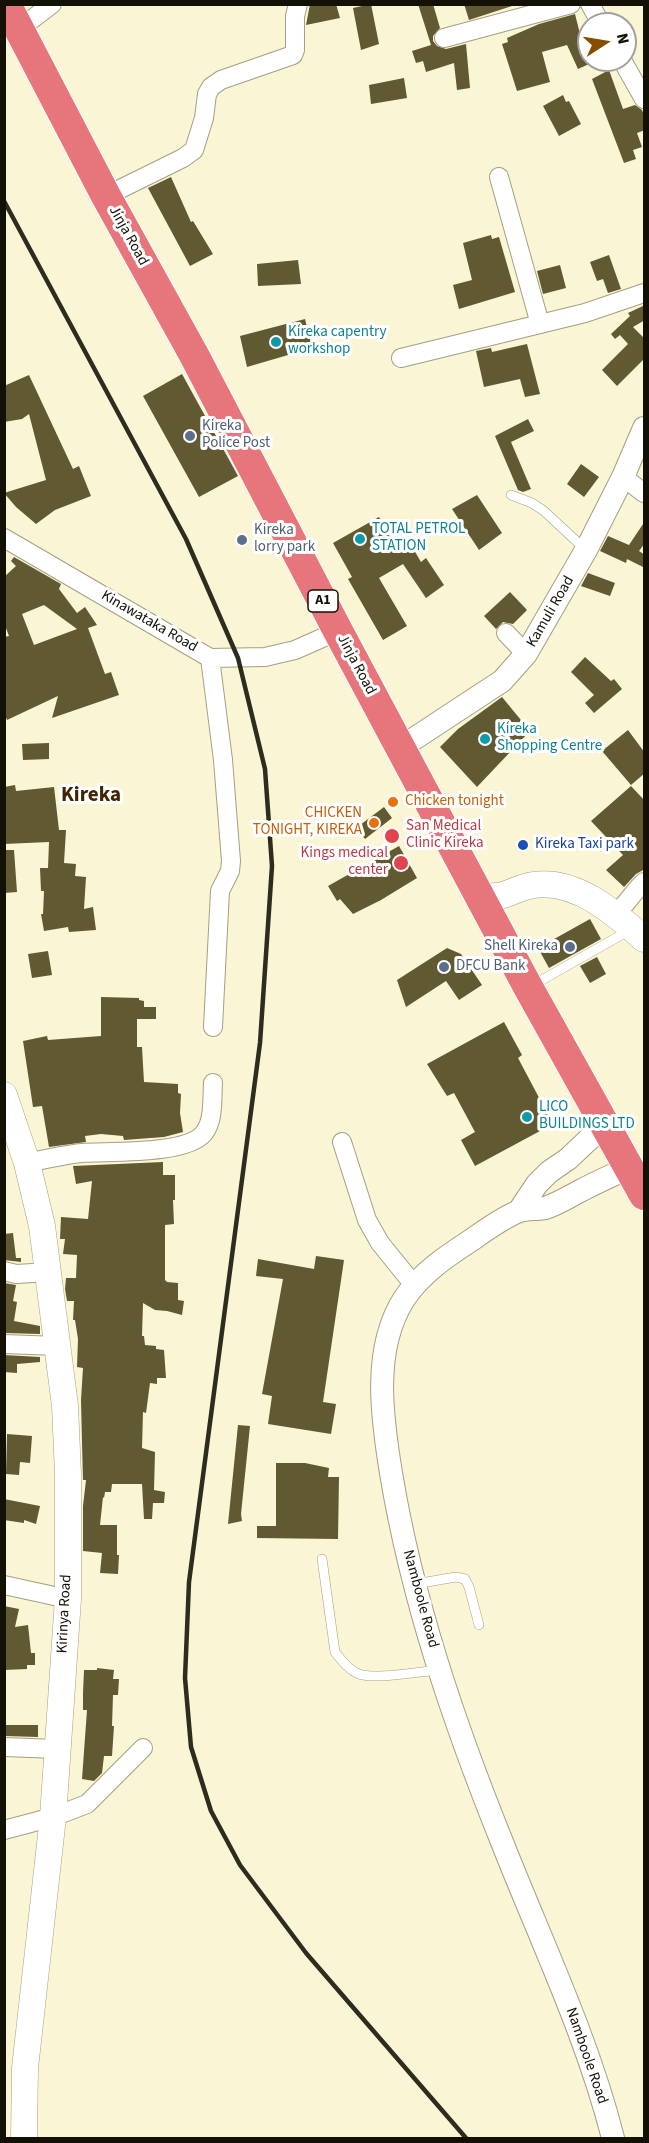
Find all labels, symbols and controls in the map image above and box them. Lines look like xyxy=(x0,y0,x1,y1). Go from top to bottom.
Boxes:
north arrow xyxy=(577,12,637,72)
text: N xyxy=(611,31,635,46)
street label: Jinja Road xyxy=(104,203,152,269)
place label: Kireka capentry workshop xyxy=(288,324,387,359)
marker: Kireka capentry workshop xyxy=(269,335,283,349)
place label: Kireka Police Post xyxy=(202,418,270,453)
marker: Kireka Police Post xyxy=(183,429,197,443)
place label: TOTAL PETROL STATION xyxy=(372,521,465,556)
place label: Kireka lorry park xyxy=(254,522,315,557)
marker: TOTAL PETROL STATION xyxy=(353,532,367,546)
marker: Kireka lorry park xyxy=(235,533,249,547)
street label: Kamuli Road xyxy=(523,573,579,651)
street label: Kinawataka Road xyxy=(98,587,200,657)
road number: A1 xyxy=(308,590,338,612)
street label: Jinja Road xyxy=(333,632,379,698)
place label: Kireka Shopping Centre xyxy=(497,721,602,756)
marker: Kireka Shopping Centre xyxy=(478,732,492,746)
district label: Kireka xyxy=(61,783,121,809)
place label: Chicken tonight xyxy=(405,793,504,811)
marker: Chicken tonight xyxy=(386,795,400,809)
place label: CHICKEN TONIGHT, KIREKA xyxy=(253,805,362,840)
marker: CHICKEN TONIGHT, KIREKA xyxy=(367,816,381,830)
place label: San Medical Clinic Kireka xyxy=(406,818,484,853)
marker: San Medical Clinic Kireka xyxy=(383,827,401,845)
place label: Kireka Taxi park xyxy=(535,836,634,854)
marker: Kireka Taxi park xyxy=(516,838,530,852)
place label: Kings medical center xyxy=(301,845,388,880)
marker: Kings medical center xyxy=(392,854,410,872)
place label: Shell Kireka xyxy=(484,938,558,956)
marker: Shell Kireka xyxy=(563,940,577,954)
place label: DFCU Bank xyxy=(456,958,526,976)
marker: DFCU Bank xyxy=(437,960,451,974)
place label: LICO BUILDINGS LTD xyxy=(539,1099,635,1134)
marker: LICO BUILDINGS LTD xyxy=(520,1110,534,1124)
street label: Namboole Road xyxy=(398,1548,442,1650)
street label: Kirinya Road xyxy=(54,1574,76,1654)
street label: Namboole Road xyxy=(561,2005,611,2107)

